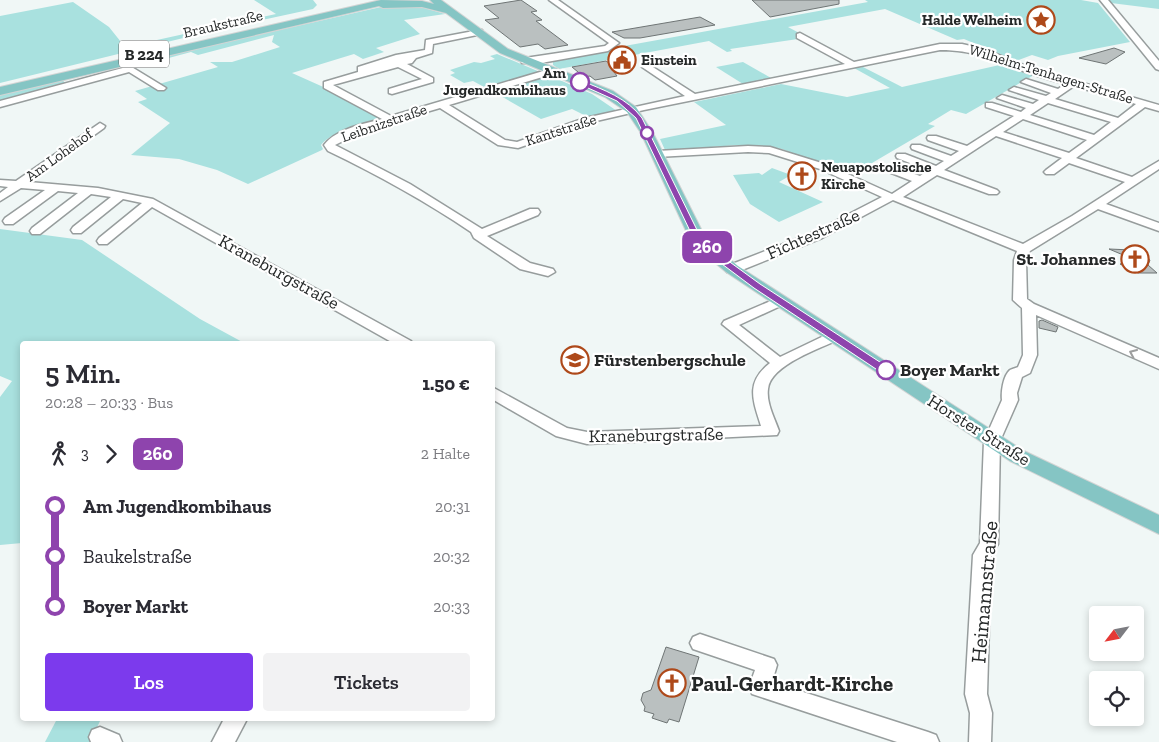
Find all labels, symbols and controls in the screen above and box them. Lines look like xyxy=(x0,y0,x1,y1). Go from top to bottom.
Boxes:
place icon: Halde Welheim xyxy=(1026,5,1056,35)
street label: Braukstraße xyxy=(181,6,265,42)
place label: Halde Welheim xyxy=(922,11,1022,29)
street label: Wilhelm-Tenhagen-Straße xyxy=(967,40,1135,108)
road number: B 224 xyxy=(119,41,169,68)
public building icon: Einstein xyxy=(607,45,637,75)
place label: Einstein xyxy=(641,51,697,69)
place label: Am Jugendkombihaus xyxy=(443,64,566,99)
marker: Am Jugendkombihaus xyxy=(570,72,590,92)
street label: Leibnizstraße xyxy=(339,100,429,146)
street label: Kantstraße xyxy=(523,110,599,150)
street label: Am Lohehof xyxy=(22,124,97,185)
unlabelled marker xyxy=(640,126,654,140)
place label: Neuapostolische Kirche xyxy=(821,158,931,193)
church icon: Neuapostolische Kirche xyxy=(787,161,817,191)
street label: Fichtestraße xyxy=(763,204,863,264)
street label: Kraneburgstraße xyxy=(215,230,343,314)
line badge: 260 xyxy=(678,231,736,263)
text: 260 xyxy=(692,236,722,258)
church icon: St. Johannes xyxy=(1120,244,1150,274)
place label: St. Johannes xyxy=(1016,248,1116,270)
school or university icon: Fürstenbergschule xyxy=(560,345,590,375)
one-way arrow xyxy=(1129,348,1138,359)
place label: Fürstenbergschule xyxy=(594,349,746,371)
text: 5 Min. xyxy=(45,357,121,390)
place label: Boyer Markt xyxy=(900,359,1000,381)
marker: Boyer Markt xyxy=(876,360,896,380)
text: 1.50 € xyxy=(422,372,470,395)
street label: Horster Straße xyxy=(924,390,1034,470)
text: 20:28 – 20:33 · Bus xyxy=(45,393,173,412)
street label: Kraneburgstraße xyxy=(588,423,724,447)
icon: walk xyxy=(45,440,73,468)
icon: forward xyxy=(97,440,125,468)
text: 260 xyxy=(143,443,173,465)
text: 3 xyxy=(81,444,89,463)
text: 2 Halte xyxy=(421,444,470,463)
text: Am Jugendkombihaus xyxy=(83,495,272,518)
text: 20:31 xyxy=(435,497,470,516)
street label: Heimannstraße xyxy=(965,520,1003,664)
text: Baukelstraße xyxy=(83,545,192,568)
text: 20:32 xyxy=(433,547,470,566)
text: Boyer Markt xyxy=(83,595,188,618)
text: 20:33 xyxy=(433,597,470,616)
north arrow xyxy=(1089,606,1144,661)
map controls xyxy=(1089,606,1144,726)
button: Los xyxy=(45,653,253,711)
button: Tickets xyxy=(263,653,470,711)
church icon: Paul-Gerhardt-Kirche xyxy=(657,668,687,698)
place label: Paul-Gerhardt-Kirche xyxy=(691,671,893,696)
button: locate xyxy=(1089,671,1144,726)

